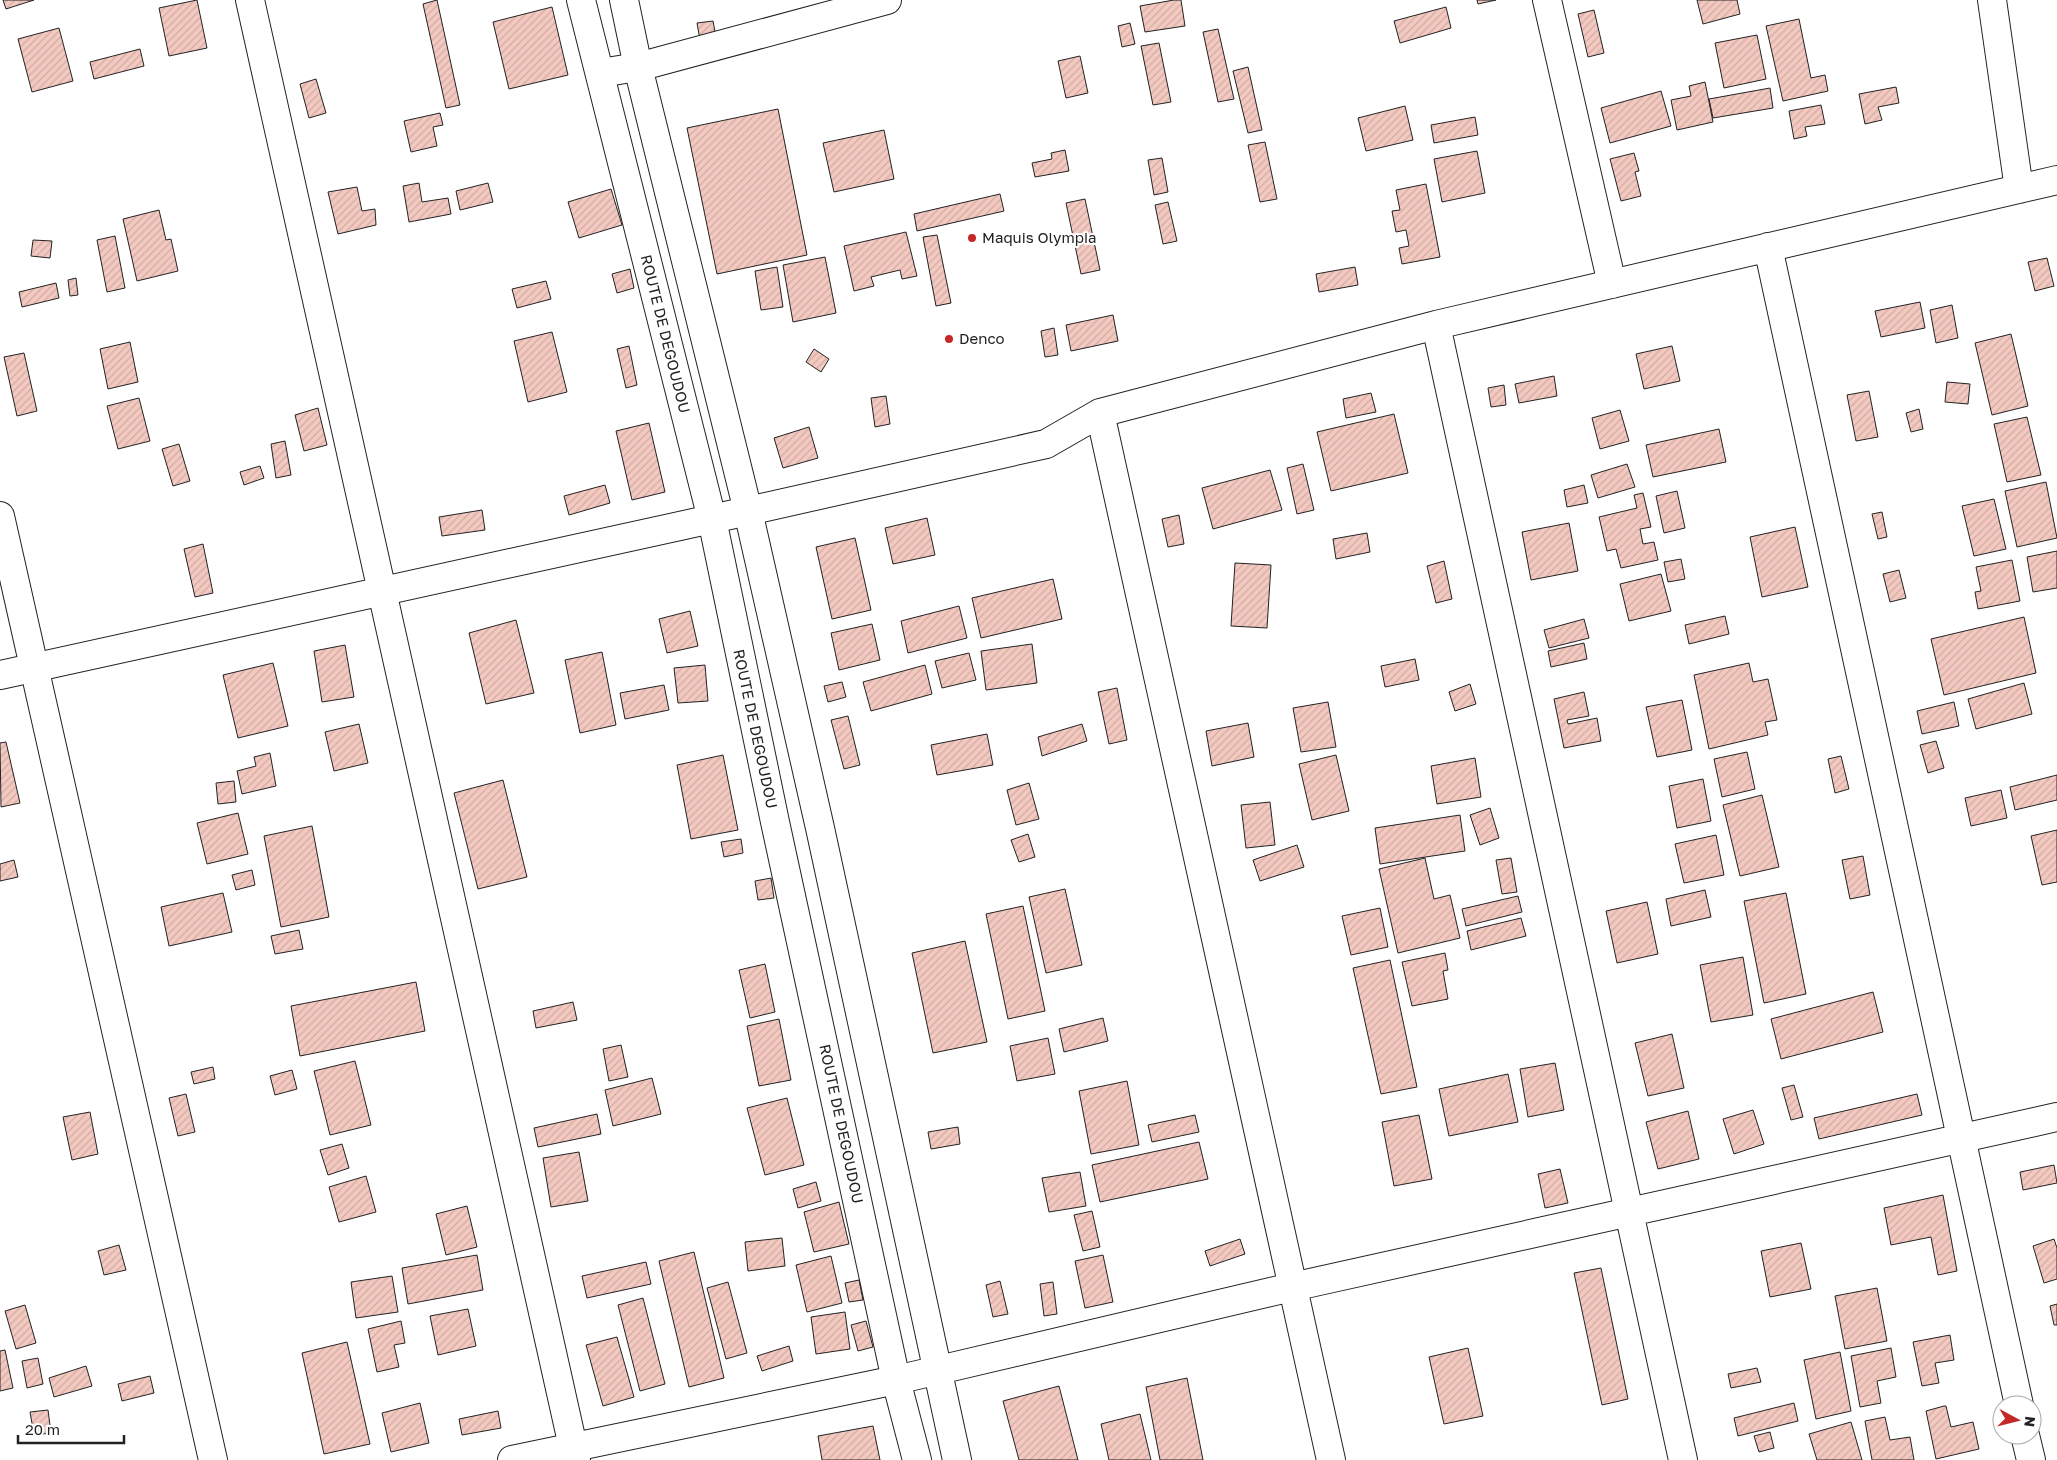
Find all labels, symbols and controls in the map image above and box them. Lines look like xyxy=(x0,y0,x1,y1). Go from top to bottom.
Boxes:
place label: Maquis Olympia xyxy=(982,228,1096,246)
marker: Maquis Olympia xyxy=(966,232,978,244)
street label: ROUTE DE DEGOUDOU xyxy=(638,253,694,415)
place label: Denco xyxy=(959,329,1005,347)
marker: Denco xyxy=(943,333,955,345)
street label: ROUTE DE DEGOUDOU xyxy=(730,647,782,810)
street label: ROUTE DE DEGOUDOU xyxy=(816,1042,868,1205)
north arrow xyxy=(1992,1395,2042,1445)
scale bar xyxy=(18,1412,124,1444)
text: N xyxy=(2021,1415,2039,1428)
text: 20 m xyxy=(25,1420,60,1438)

